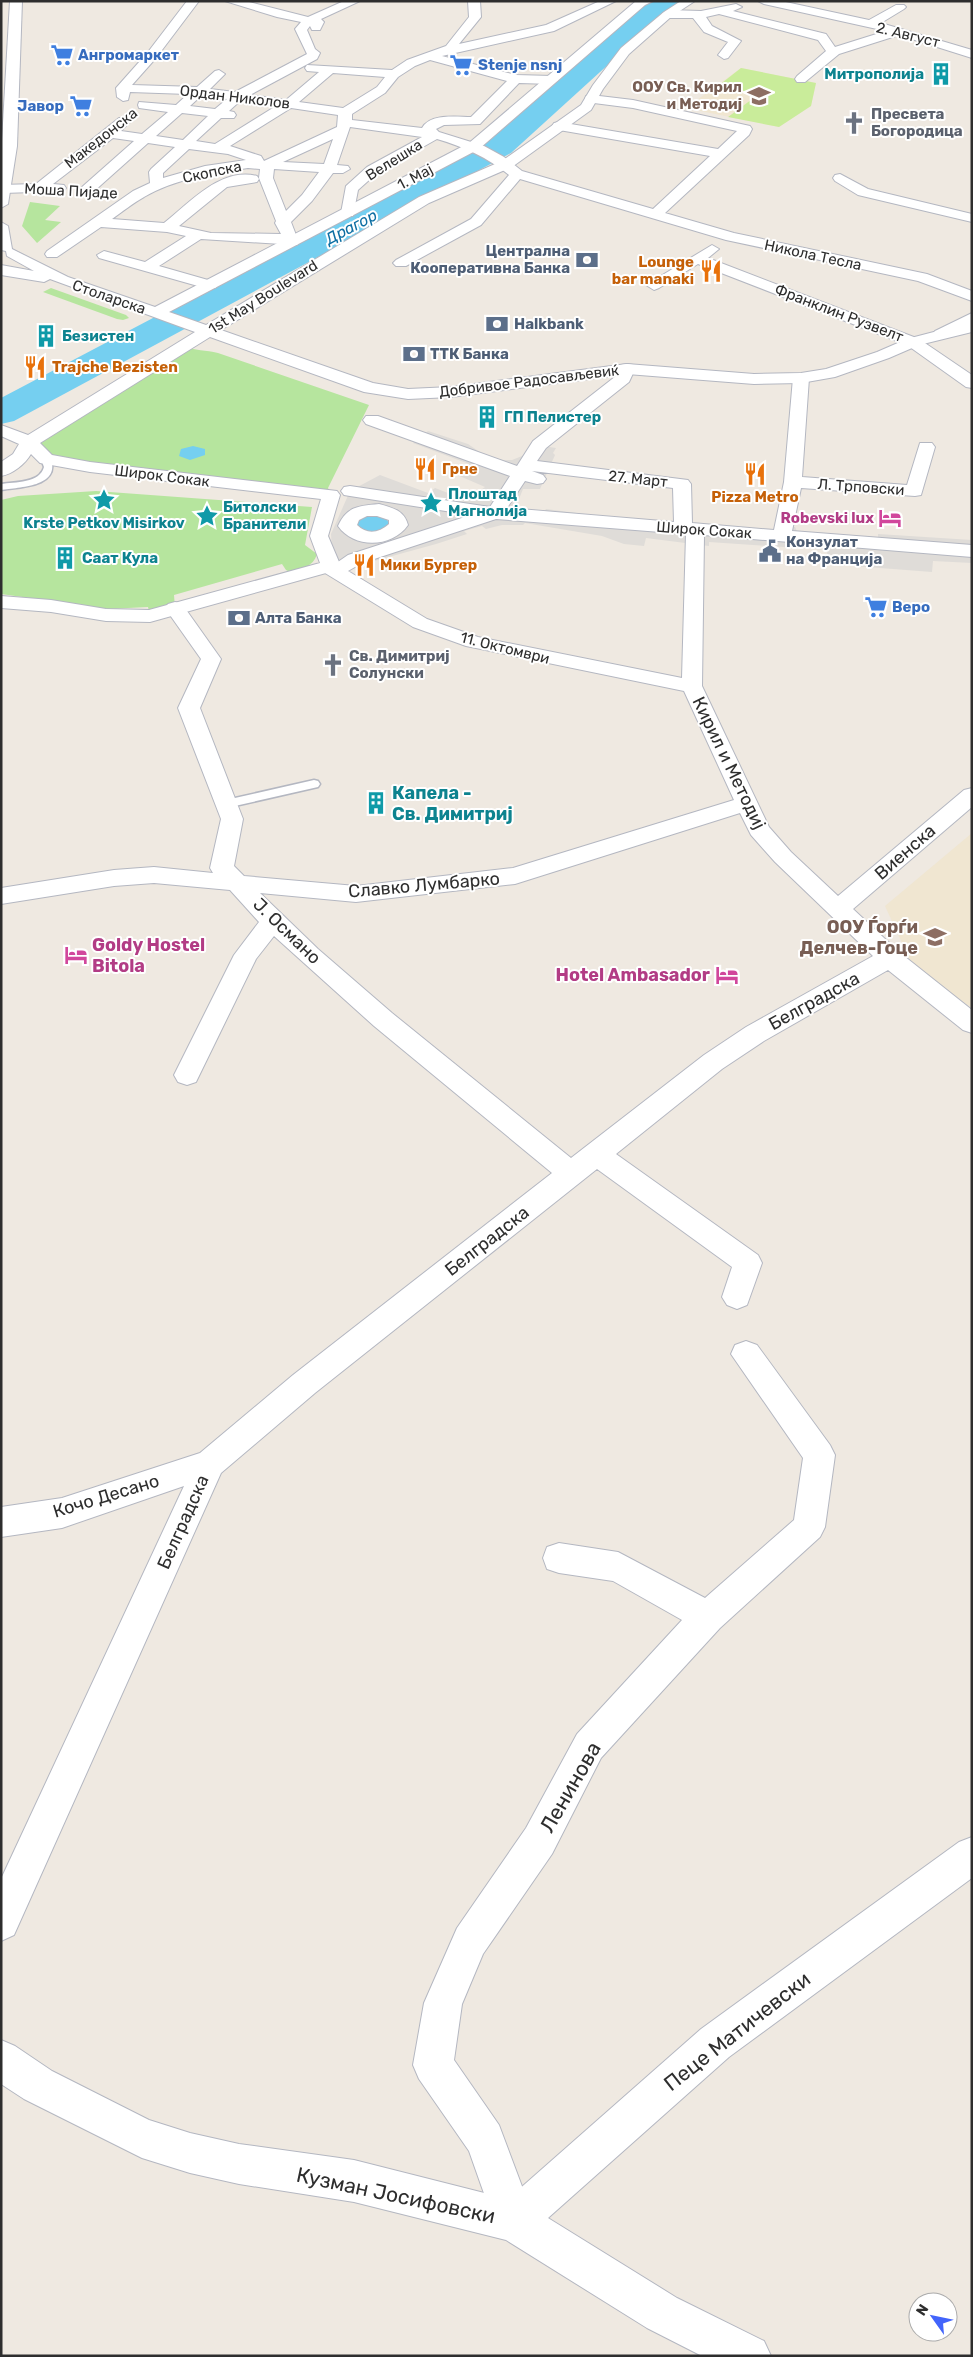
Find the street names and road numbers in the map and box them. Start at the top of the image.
street label: 2. Август [874,18,942,52]
street label: Ордан Николов [179,81,291,113]
street label: Македонска [61,104,141,172]
street label: Велешка [362,136,426,184]
street label: Скопска [181,157,243,187]
street label: 1. Мај [394,160,436,194]
street label: Моша Пијаде [24,180,118,202]
street label: Никола Тесла [763,236,863,274]
street label: 1st May Boulevard [205,256,321,338]
street label: Столарска [70,276,148,318]
street label: Франклин Рузвелт [772,280,906,346]
street label: Добривое Радосављевиќ [438,361,620,401]
street label: Широк Сокак [113,461,211,491]
street label: 27. Март [607,467,669,491]
street label: Л. Трповски [817,475,905,499]
street label: Широк Сокак [656,518,752,542]
street label: 11. Октомври [458,628,552,668]
street label: Кирил и Методиј [687,693,771,833]
street label: Виенска [870,820,940,884]
street label: Славко Лумбарко [347,867,501,903]
street label: Ј. Османо [248,893,326,969]
street label: Белградска [765,967,863,1035]
street label: Белградска [441,1201,533,1281]
street label: Кочо Десано [50,1469,162,1523]
street label: Белградска [152,1472,214,1572]
street label: Ленинова [534,1737,606,1837]
street label: Пеце Матичевски [659,1966,815,2096]
street label: Кузман Јосифовски [294,2162,498,2228]

